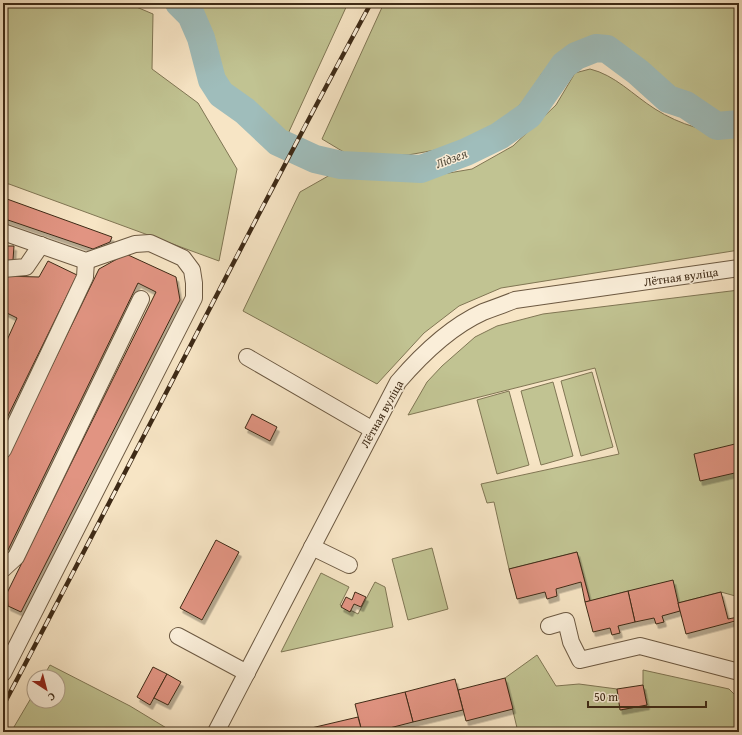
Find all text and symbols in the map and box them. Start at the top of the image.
water label: Лідзея [432,143,470,173]
street label: Лётная вуліца [643,263,719,290]
street label: Лётная вуліца [356,377,407,451]
north arrow [26,669,66,709]
scale bar [588,683,706,709]
text: 50 m [594,688,618,705]
text: С [45,689,59,705]

